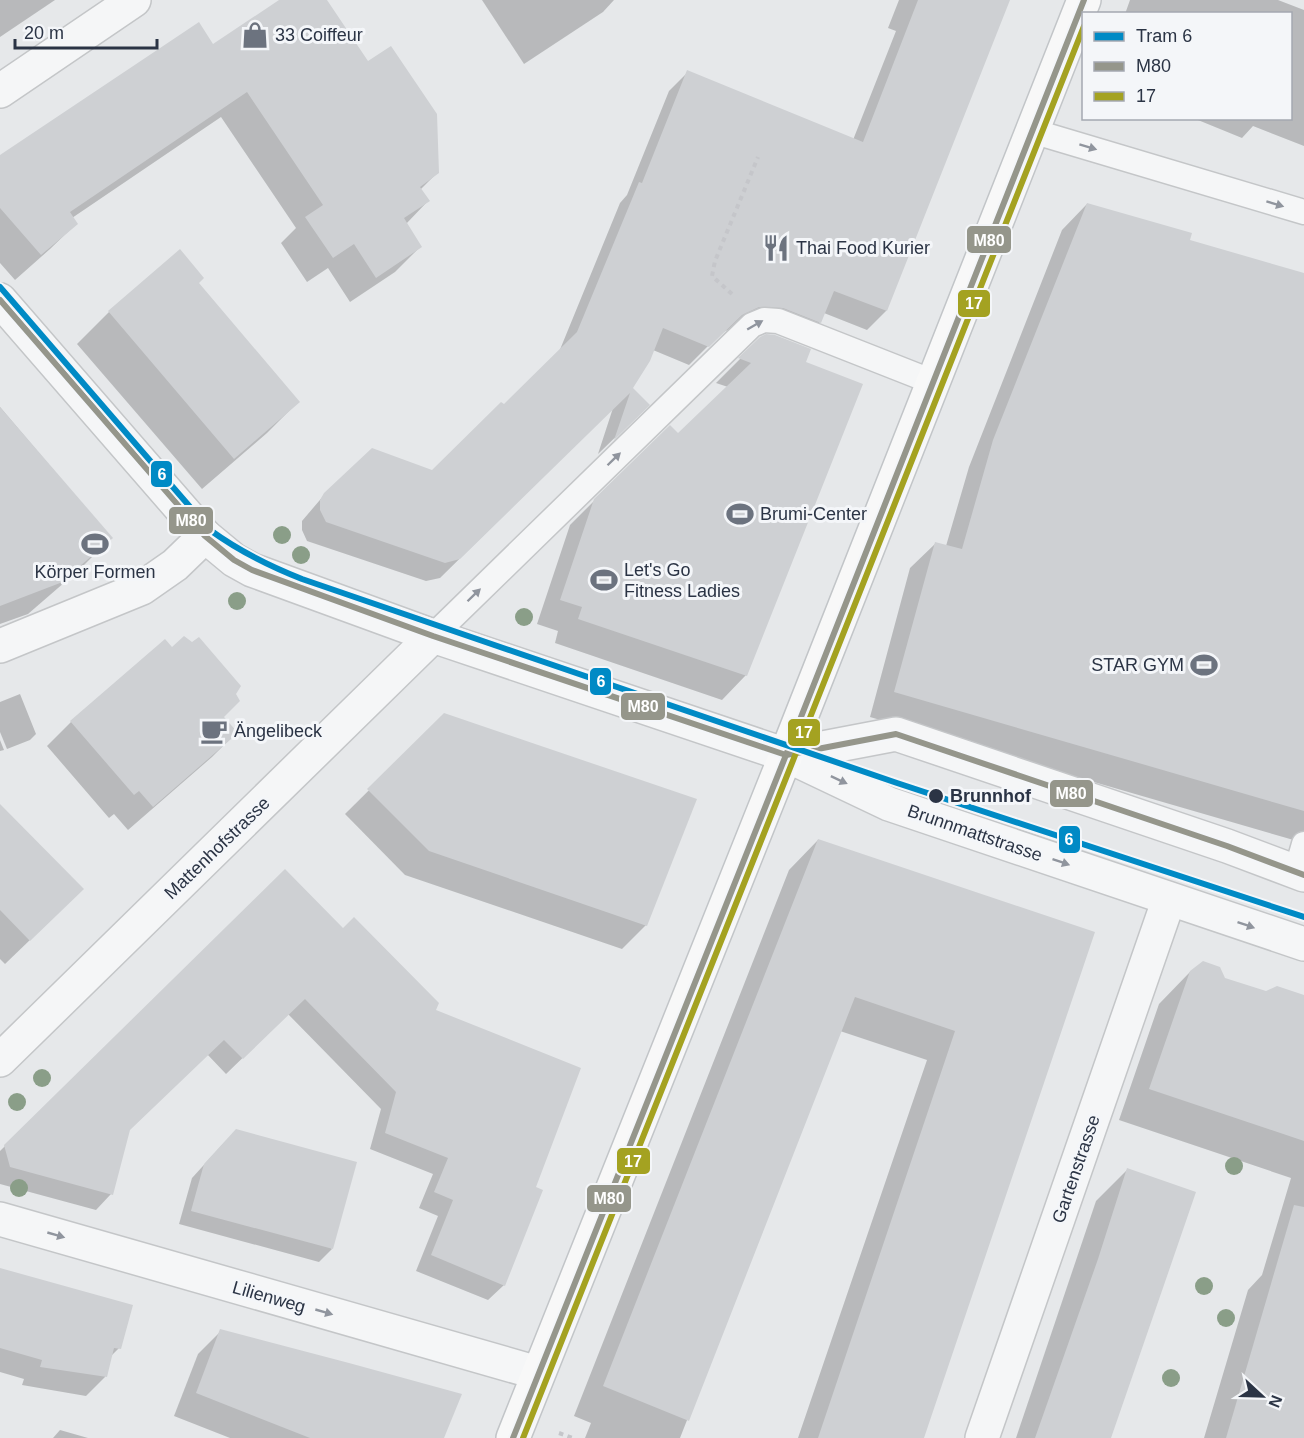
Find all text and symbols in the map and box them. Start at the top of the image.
scale bar [15,12,158,50]
legend [1082,12,1292,120]
shop icon: 33 Coiffeur [240,20,270,50]
text: 20 m [24,23,64,43]
place label: 33 Coiffeur [275,25,363,45]
text: Tram 6 [1136,26,1192,46]
text: M80 [1136,56,1171,76]
text: 17 [1136,86,1156,106]
one-way arrow [1079,143,1097,152]
one-way arrow [1266,199,1284,209]
line badge: M80 [966,225,1012,254]
text: M80 [973,232,1005,249]
restaurant icon: Thai Food Kurier [761,233,791,263]
place label: Thai Food Kurier [796,238,930,258]
line badge: 17 [957,289,991,318]
text: 17 [965,295,983,312]
one-way arrow [747,320,764,330]
one-way arrow [607,452,622,466]
line badge: 6 [150,460,173,488]
text: 6 [158,466,167,483]
sports icon: Brumi-Center [725,499,755,529]
place label: Brumi-Center [760,504,867,524]
line badge: M80 [168,506,214,535]
text: M80 [175,512,207,529]
sports icon: Körper Formen [80,529,110,559]
place label: Let's Go Fitness Ladies [624,560,740,601]
place label: Körper Formen [34,562,156,582]
sports icon: Let's Go Fitness Ladies [589,565,619,595]
one-way arrow [467,588,482,602]
sports icon: STAR GYM [1189,650,1219,680]
place label: STAR GYM [1091,655,1184,675]
line badge: 6 [589,667,612,696]
text: 6 [597,673,606,690]
line badge: M80 [620,692,666,721]
text: M80 [627,698,659,715]
cafe icon: Ängelibeck [199,716,229,746]
line badge: 17 [787,718,821,747]
place label: Ängelibeck [234,721,323,741]
text: 17 [795,724,813,741]
one-way arrow [831,776,848,785]
line badge: M80 [1049,779,1094,808]
text: M80 [1055,785,1087,802]
place label: Brunnhof [950,786,1032,806]
marker: Brunnhof [927,787,945,805]
street label: Mattenhofstrasse [160,793,274,903]
street label: Brunnmattstrasse [905,801,1045,865]
line badge: 6 [1058,825,1081,854]
text: 6 [1065,831,1074,848]
one-way arrow [1052,858,1070,868]
one-way arrow [1237,921,1255,930]
street label: Gartenstrasse [1048,1112,1104,1226]
line badge: 17 [616,1147,651,1175]
text: 17 [624,1153,642,1170]
line badge: M80 [586,1184,632,1213]
text: M80 [593,1190,625,1207]
one-way arrow [47,1231,65,1240]
street label: Lilienweg [230,1277,308,1317]
one-way arrow [315,1308,333,1318]
north arrow [1232,1366,1292,1426]
text: N [1265,1393,1285,1410]

